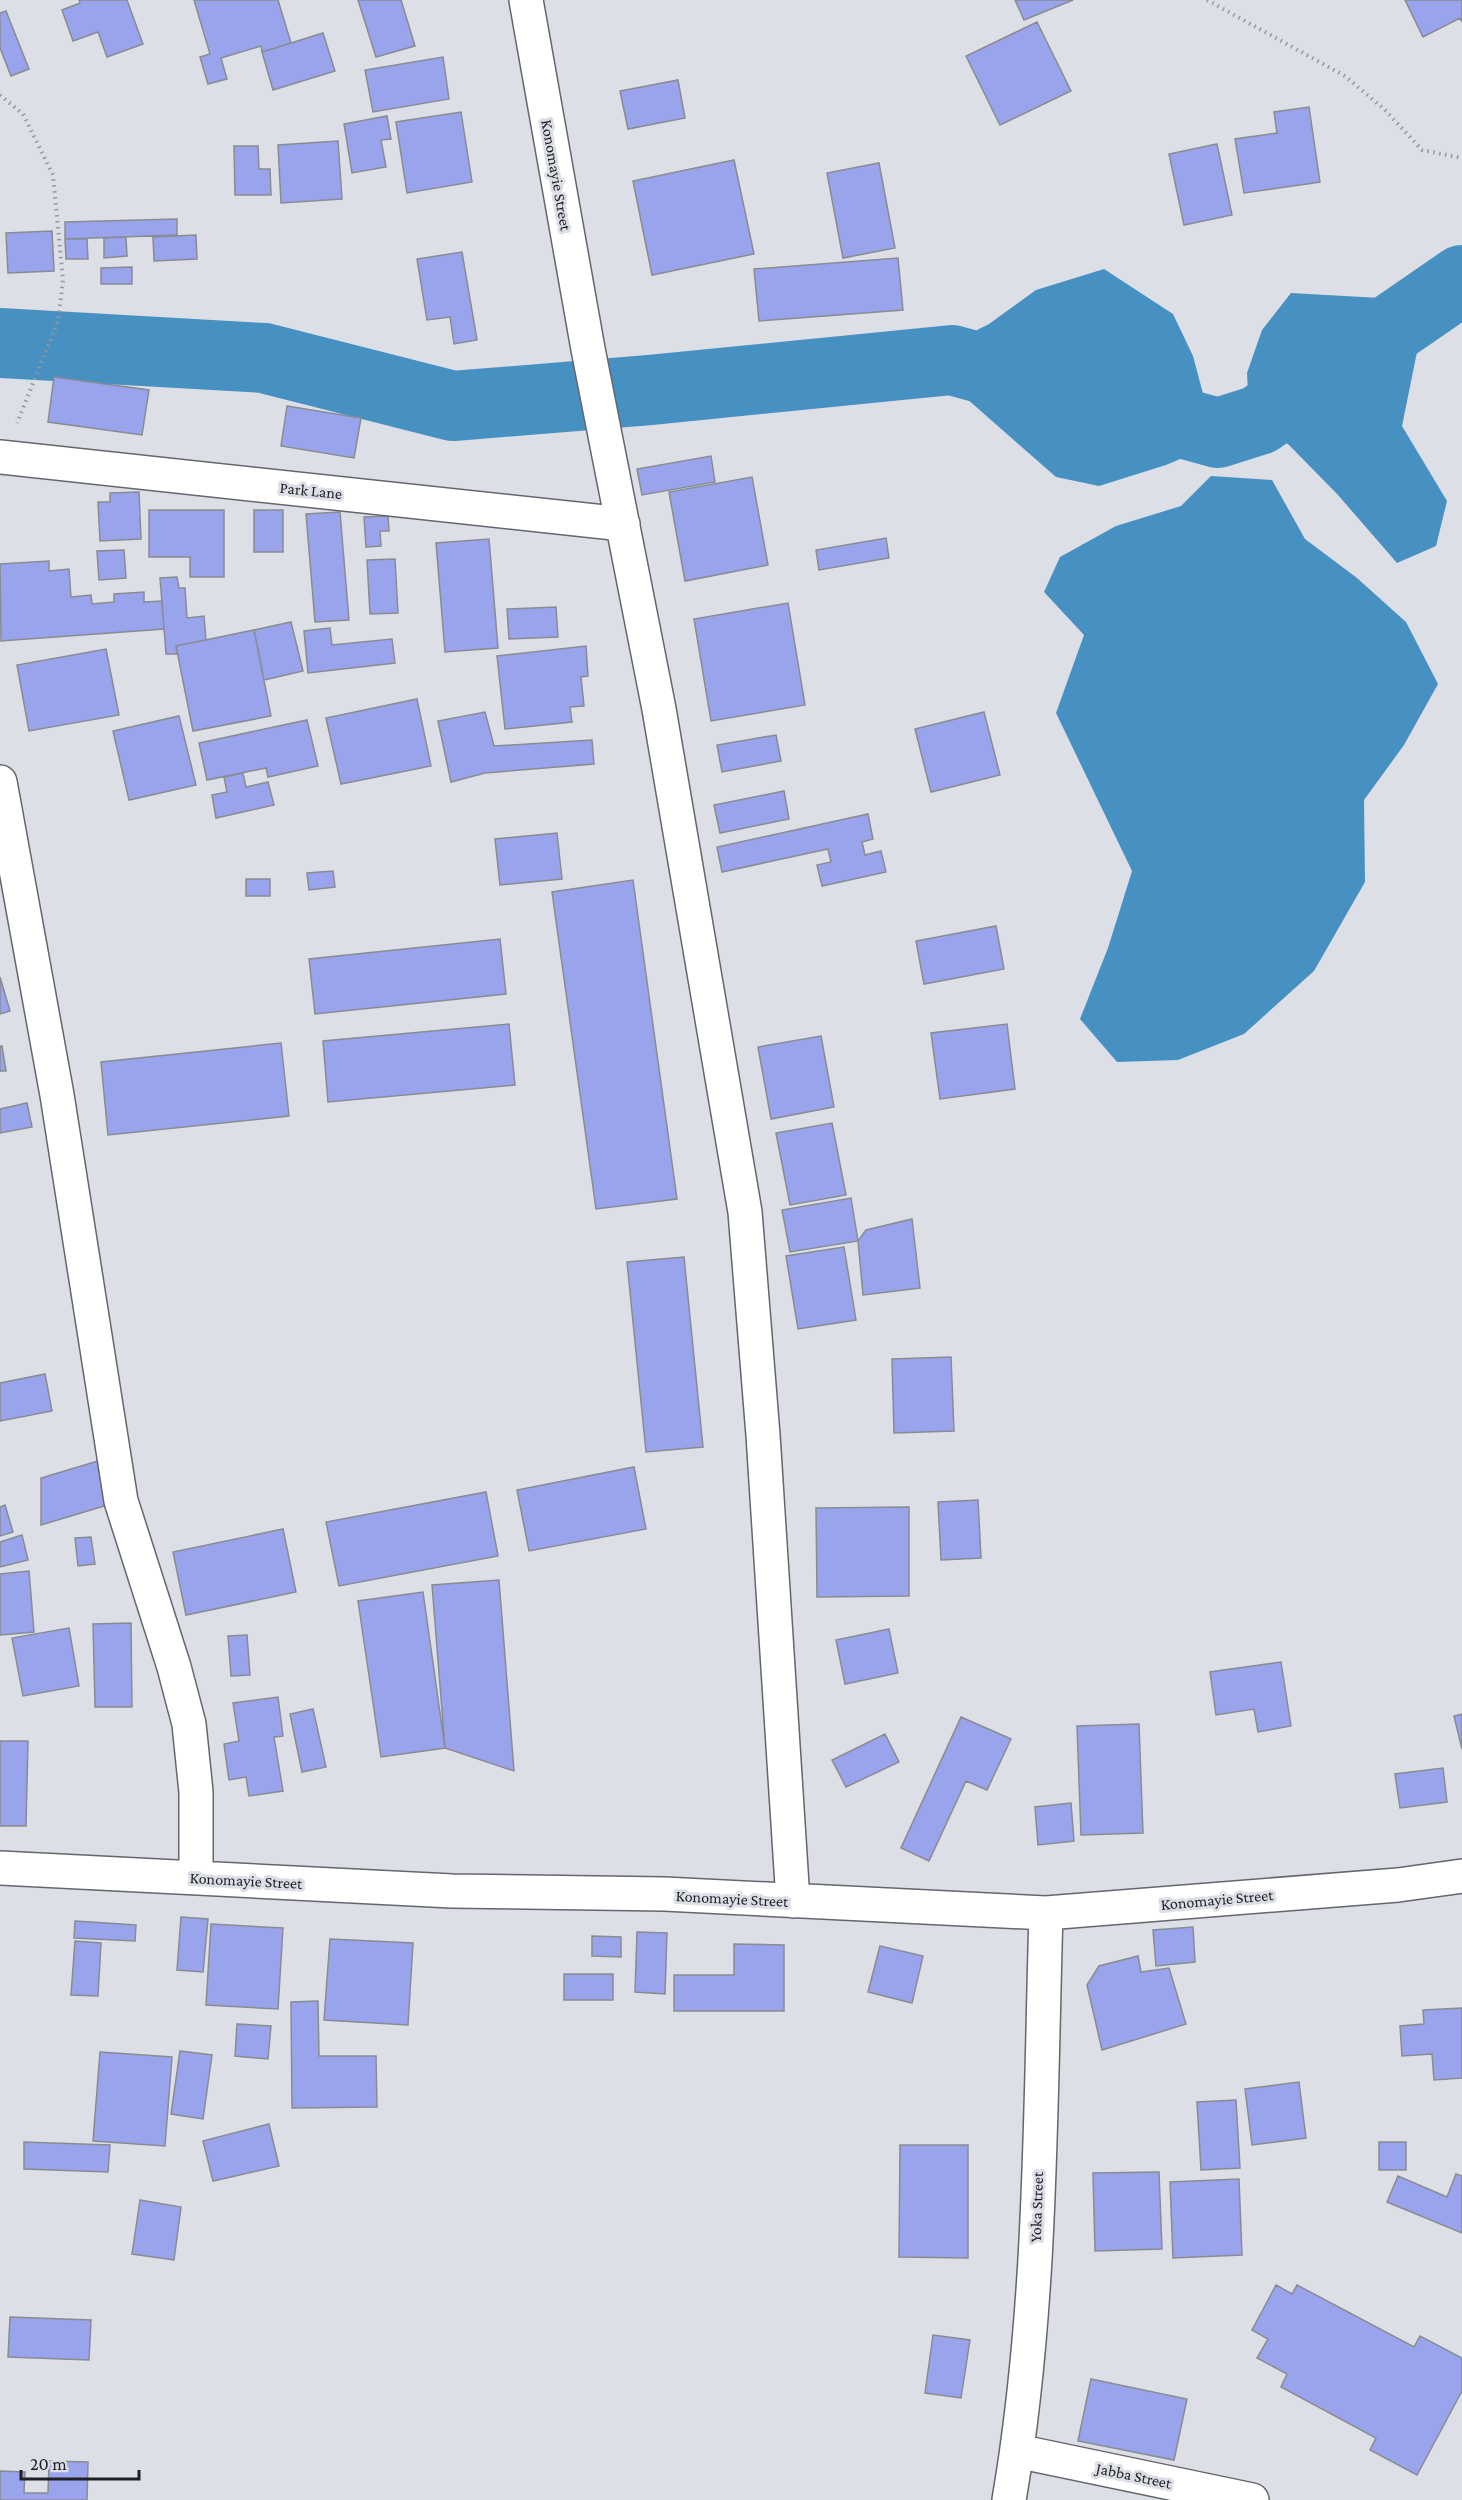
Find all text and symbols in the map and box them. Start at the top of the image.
street label: Konomayie Street [537,118,575,233]
street label: Park Lane [279,479,343,502]
street label: Konomayie Street [189,1869,303,1893]
street label: Konomayie Street [1160,1886,1275,1914]
street label: Konomayie Street [675,1887,789,1911]
street label: Yoka Street [1027,2171,1046,2243]
scale bar [21,2443,140,2481]
text: 20 m [30,2454,67,2474]
street label: Jabba Street [1093,2459,1174,2493]

